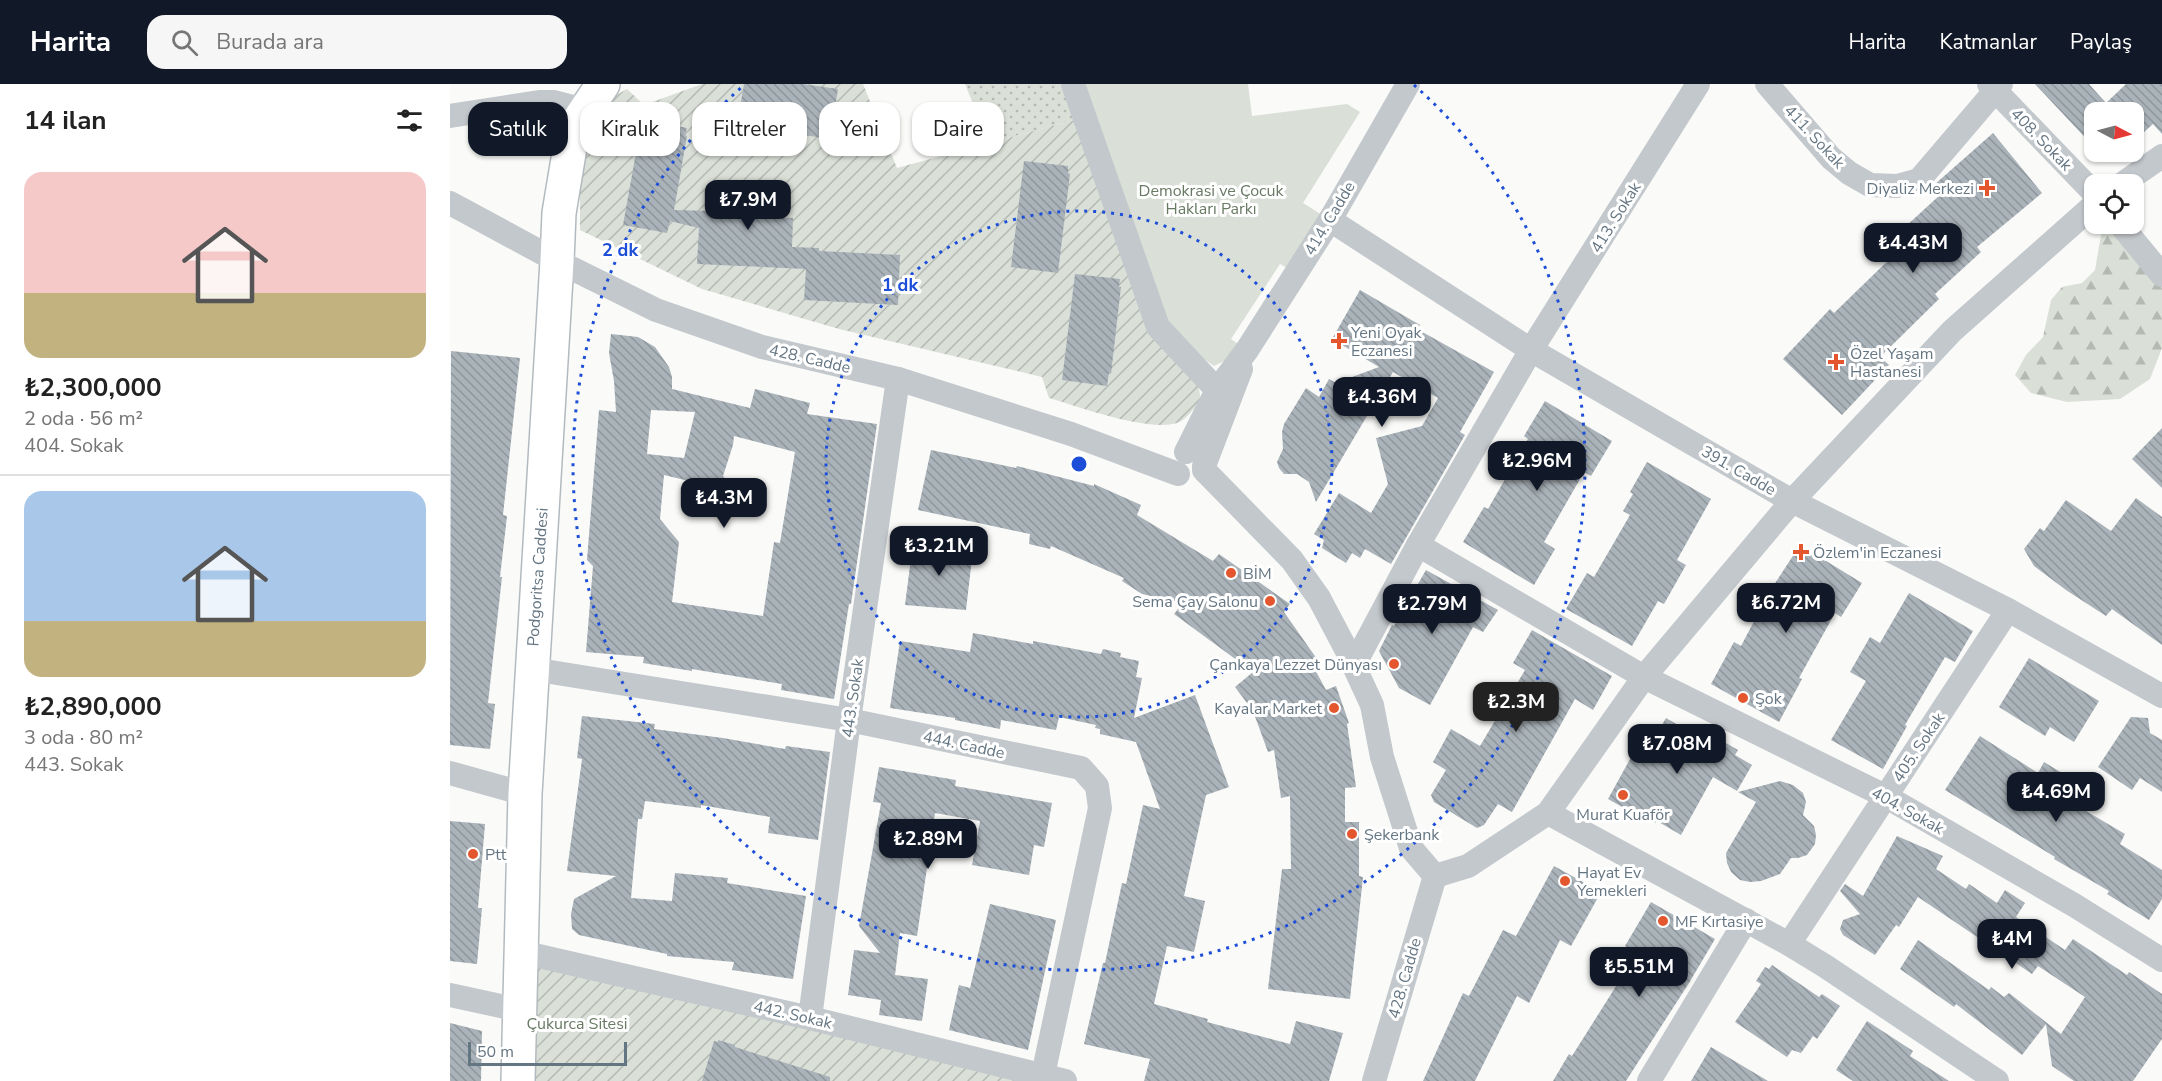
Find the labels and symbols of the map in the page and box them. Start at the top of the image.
street label: 411. Sokak [1779,100,1850,174]
north arrow [2084,102,2144,162]
street label: 408. Sokak [2006,103,2078,177]
street label: 414. Cadde [1299,177,1361,260]
street label: 413. Sokak [1585,177,1647,257]
place label: Diyaliz Merkezi [1867,178,1974,200]
marker: Diyaliz Merkezi [1978,179,1996,197]
pin: ₺7.9M [706,180,790,231]
park label: Demokrasi ve Çocuk Hakları Parkı [1139,180,1284,220]
pin: ₺4.43M [1864,223,1962,274]
text: 2 dk [602,238,638,262]
text: 1 dk [882,273,918,297]
place label: Yeni Oyak Eczanesi [1350,322,1423,362]
marker: Yeni Oyak Eczanesi [1332,334,1346,348]
street label: 428. Cadde [767,339,853,379]
place label: Özel Yaşam Hastanesi [1850,343,1934,383]
marker: Özel Yaşam Hastanesi [1827,353,1845,371]
pin: ₺4.36M [1333,377,1431,428]
pin: ₺2.96M [1488,441,1586,492]
street label: 391. Cadde [1697,441,1780,501]
centre of rings [1069,454,1089,474]
pin: ₺4.3M [682,478,766,529]
street label: Podgoritsa Caddesi [522,507,554,647]
pin: ₺3.21M [890,526,988,577]
place label: Özlem'in Eczanesi [1813,542,1941,564]
marker: Özlem'in Eczanesi [1794,545,1808,559]
place label: BİM [1243,563,1272,585]
marker: BİM [1224,566,1238,580]
pin: ₺6.72M [1737,583,1835,634]
pin: ₺2.79M [1383,584,1481,635]
place label: Sema Çay Salonu [1132,591,1258,613]
marker: Sema Çay Salonu [1263,594,1277,608]
place label: Çankaya Lezzet Dünyası [1209,654,1382,676]
street label: 443. Sokak [837,656,870,739]
marker: Çankaya Lezzet Dünyası [1387,657,1401,671]
pin: ₺2.3M [1474,682,1558,733]
place label: Şok [1755,688,1783,710]
marker: Şok [1736,691,1750,705]
place label: Kayalar Market [1214,698,1322,720]
marker: Kayalar Market [1327,701,1341,715]
street label: 405. Sokak [1887,708,1951,787]
pin: ₺7.08M [1628,724,1726,775]
street label: 444. Cadde [921,726,1007,764]
pin: ₺4.69M [2007,772,2105,823]
street label: 404. Sokak [1867,782,1949,840]
marker: Murat Kuaför [1616,788,1630,802]
place label: Murat Kuaför [1576,804,1670,826]
pin: ₺2.89M [879,819,977,870]
place label: Şekerbank [1364,824,1440,846]
marker: Şekerbank [1345,827,1359,841]
place label: Ptt [485,844,507,866]
marker: Ptt [466,847,480,861]
place label: Hayat Ev Yemekleri [1576,862,1647,902]
marker: Hayat Ev Yemekleri [1558,874,1572,888]
place label: MF Kırtasiye [1675,911,1764,933]
marker: MF Kırtasiye [1656,914,1670,928]
pin: ₺4M [1983,919,2041,970]
street label: 428. Cadde [1383,935,1427,1021]
pin: ₺5.51M [1590,947,1688,998]
street label: 442. Sokak [751,995,835,1035]
park label: Çukurca Sitesi [526,1013,628,1035]
scale bar [468,1039,627,1066]

